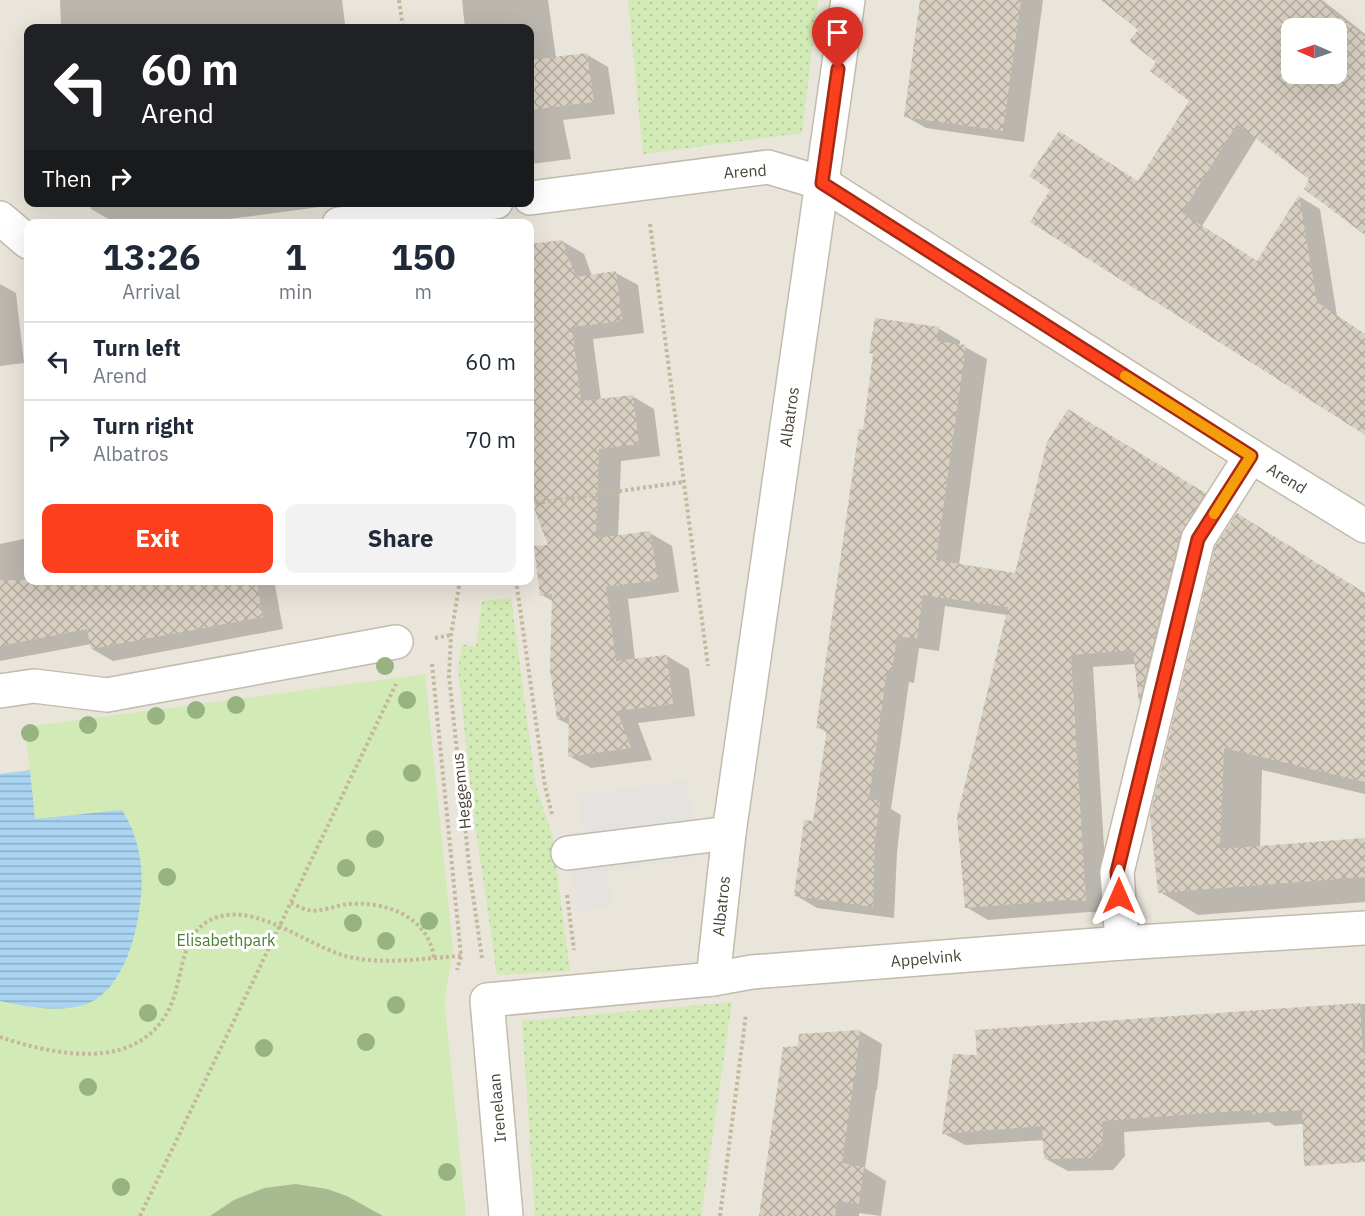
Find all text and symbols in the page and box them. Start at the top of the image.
pin [812,7,863,69]
icon: arrive [821,16,854,49]
north arrow [1281,18,1347,84]
map controls [1281,18,1347,84]
text: 60 m [141,42,239,97]
icon: left [42,48,120,126]
text: Arend [141,95,214,130]
street label: Arend [723,160,767,182]
icon: right [104,162,137,195]
text: Then [42,164,92,193]
text: 13:26 [102,233,201,280]
text: 1 [285,233,307,280]
text: 150 [391,233,456,280]
text: Arrival [122,278,181,305]
text: min [279,278,313,305]
text: m [415,278,432,305]
text: Turn left [93,333,181,362]
icon: left [42,345,75,378]
text: 60 m [465,347,516,376]
text: Arend [93,362,147,389]
street label: Albatros [775,386,803,448]
text: Turn right [93,411,194,440]
icon: right [42,423,75,456]
text: 70 m [465,425,516,454]
text: Albatros [93,440,169,467]
street label: Arend [1263,458,1311,498]
button: Exit [42,504,273,573]
button: Share [285,504,516,573]
street label: Heggemus [447,752,475,830]
position arrow [1087,864,1151,928]
street label: Albatros [708,875,734,937]
park label: Elisabethpark [177,930,276,950]
street label: Appelvink [890,945,963,971]
street label: Irenelaan [484,1073,510,1143]

